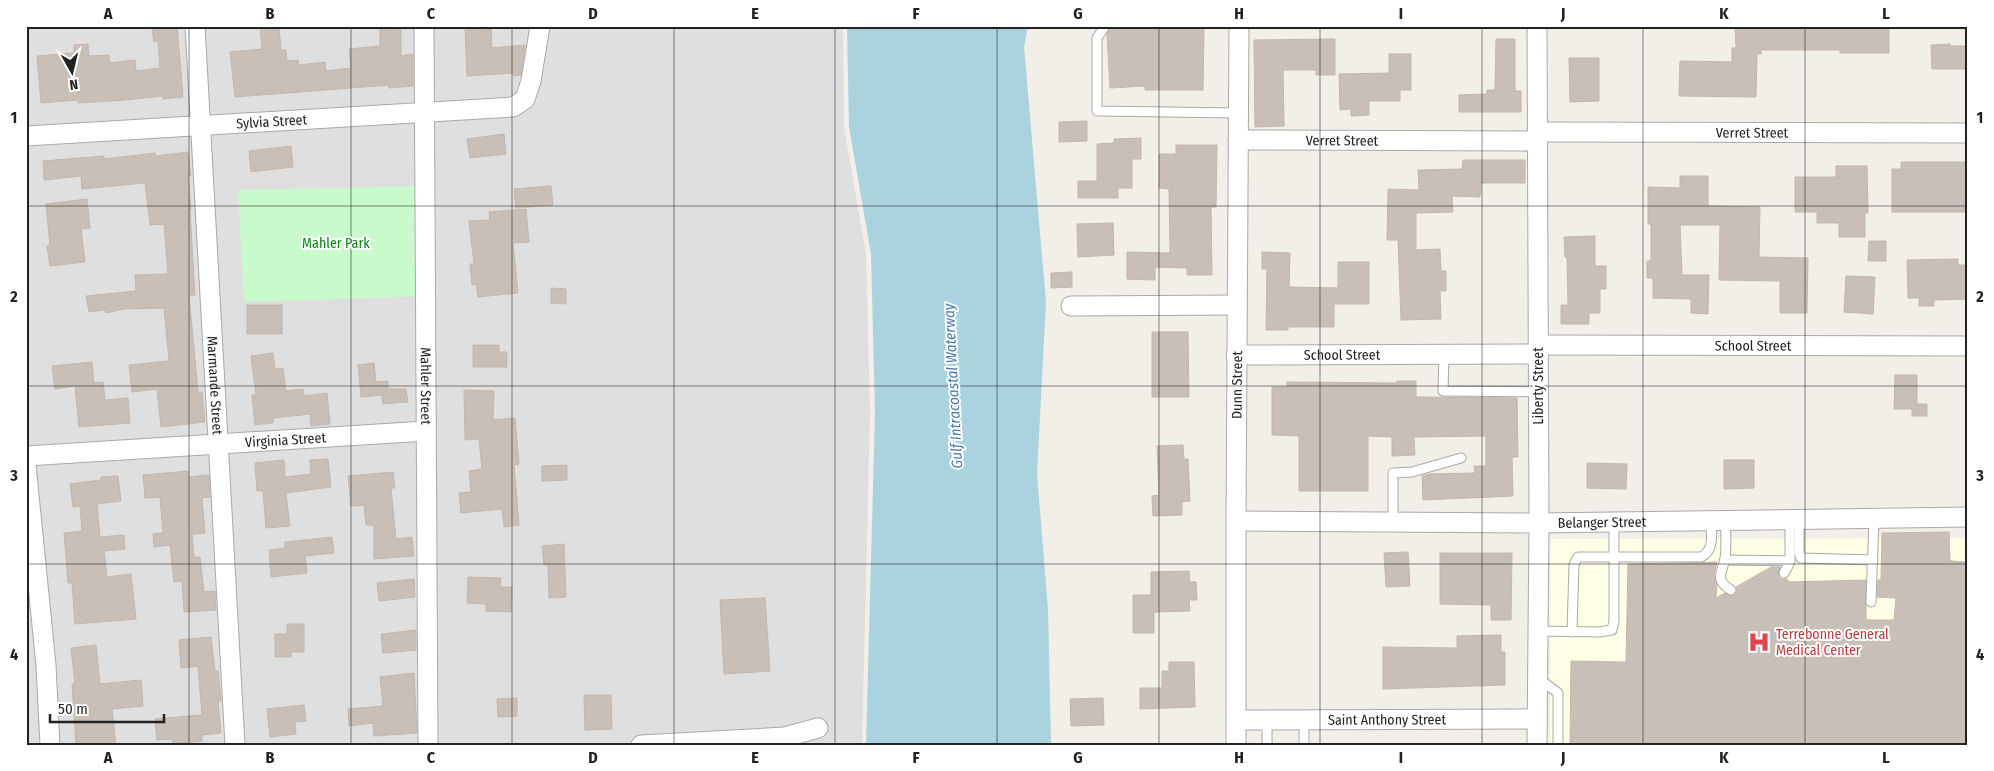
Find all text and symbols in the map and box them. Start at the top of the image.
text: A [103,4,113,23]
text: B [266,4,275,23]
text: C [427,4,436,23]
text: D [588,4,598,23]
text: E [751,4,759,23]
text: F [912,4,920,23]
text: G [1073,4,1083,23]
text: H [1234,4,1244,23]
text: I [1399,4,1403,23]
text: J [1560,4,1565,23]
text: K [1719,4,1729,23]
text: L [1882,4,1890,23]
north arrow [48,48,98,98]
text: N [68,75,79,93]
text: 1 [11,108,17,127]
text: 1 [1977,108,1983,127]
street label: Sylvia Street [236,111,308,132]
street label: Verret Street [1716,124,1789,141]
street label: Verret Street [1306,132,1379,149]
park label: Mahler Park [302,235,370,252]
text: 2 [9,287,18,306]
text: 2 [1975,287,1984,306]
water label: Gulf Intracoastal Waterway [940,302,966,469]
street label: Marmande Street [204,336,226,436]
street label: School Street [1715,337,1792,354]
street label: School Street [1304,346,1381,363]
street label: Mahler Street [417,347,435,425]
street label: Liberty Street [1530,347,1547,425]
street label: Dunn Street [1228,351,1246,419]
street label: Virginia Street [245,429,327,451]
text: 3 [9,466,18,485]
text: 3 [1975,466,1984,485]
street label: Belanger Street [1558,513,1647,531]
place label: Terrebonne General Medical Center [1776,626,1889,659]
hospital icon: Terrebonne General Medical Center [1746,629,1772,655]
text: 4 [10,645,18,664]
text: 4 [1976,645,1984,664]
scale bar [50,691,164,723]
text: 50 m [58,700,88,718]
street label: Saint Anthony Street [1328,711,1446,728]
text: A [103,748,113,767]
text: B [266,748,275,767]
text: C [427,748,436,767]
text: D [588,748,598,767]
text: E [751,748,759,767]
text: F [912,748,920,767]
text: G [1073,748,1083,767]
text: H [1234,748,1244,767]
text: I [1399,748,1403,767]
text: J [1560,748,1565,767]
text: K [1719,748,1729,767]
text: L [1882,748,1890,767]

